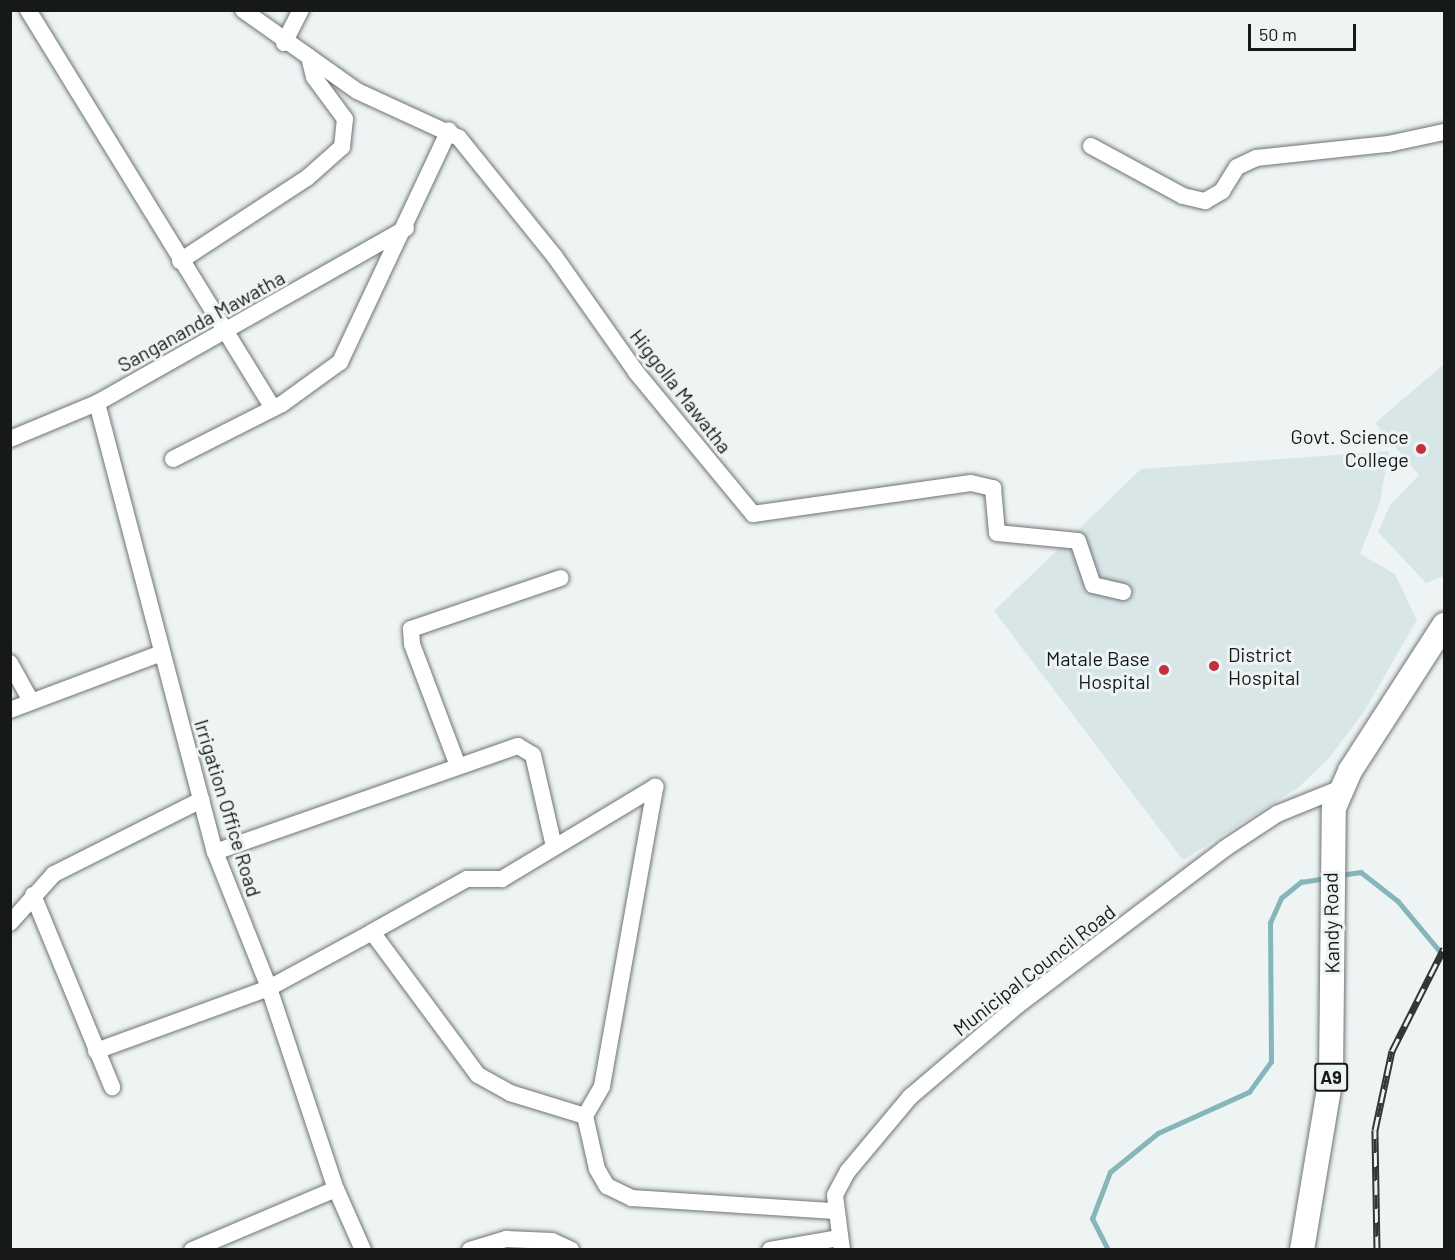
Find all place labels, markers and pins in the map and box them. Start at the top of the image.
place label: Govt. Science College [1290,425,1409,472]
marker: Govt. Science College [1414,442,1428,456]
place label: District Hospital [1228,642,1300,689]
place label: Matale Base Hospital [1046,646,1150,693]
marker: District Hospital [1205,657,1223,675]
marker: Matale Base Hospital [1155,661,1173,679]

